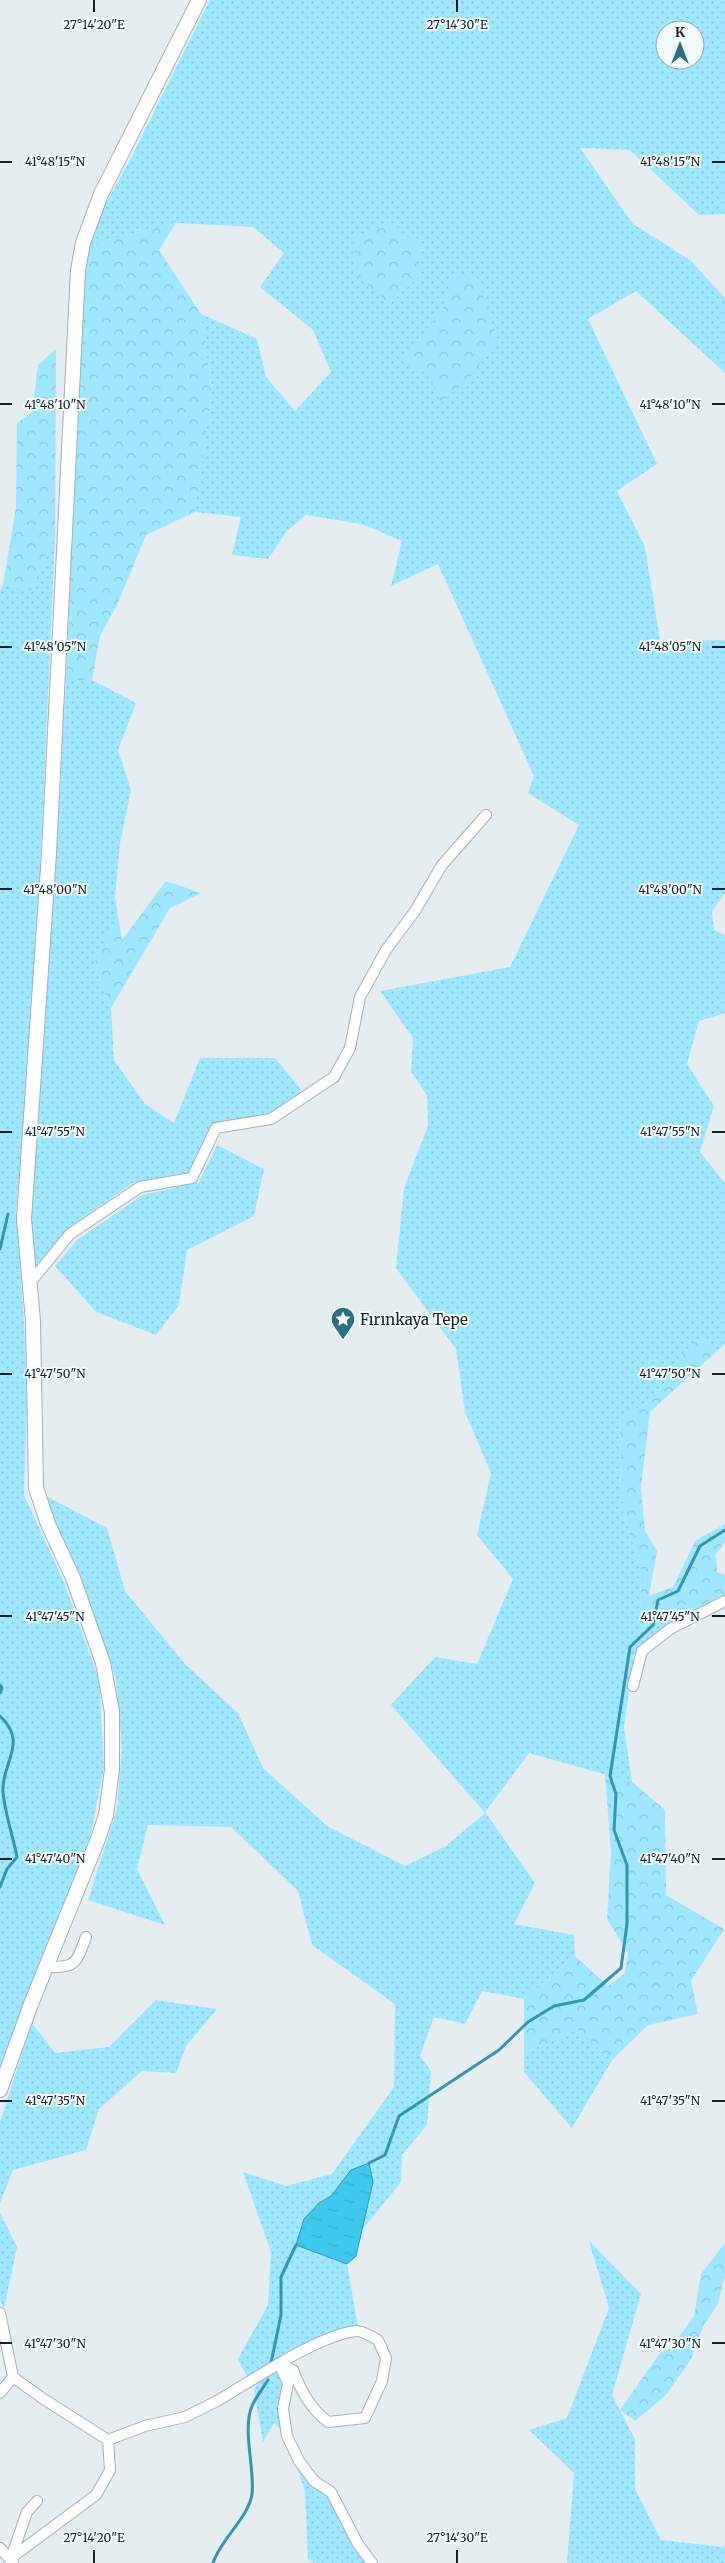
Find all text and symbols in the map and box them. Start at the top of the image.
text: 27°14'20"E [63,17,125,32]
text: 27°14'30"E [426,17,488,32]
north arrow [655,20,705,70]
text: K [675,23,686,41]
text: 41°48'15"N [25,154,86,169]
text: 41°48'15"N [640,154,701,169]
text: 41°48'10"N [24,397,86,412]
text: 41°48'10"N [639,397,701,412]
text: 41°48'05"N [24,639,87,654]
text: 41°48'05"N [639,639,702,654]
text: 41°48'00"N [23,882,88,897]
text: 41°48'00"N [638,882,703,897]
text: 41°47'55"N [25,1124,86,1139]
text: 41°47'55"N [640,1124,701,1139]
place icon: Fırınkaya Tepe [330,1306,356,1340]
place label: Fırınkaya Tepe [360,1310,468,1329]
text: 41°47'50"N [24,1366,86,1381]
text: 41°47'50"N [639,1366,701,1381]
text: 41°47'45"N [26,1609,85,1624]
text: 41°47'45"N [641,1609,700,1624]
text: 41°47'40"N [25,1851,86,1866]
text: 41°47'40"N [640,1851,701,1866]
text: 41°47'35"N [25,2093,86,2108]
text: 41°47'35"N [640,2093,701,2108]
text: 41°47'30"N [24,2336,86,2351]
text: 41°47'30"N [639,2336,701,2351]
text: 27°14'20"E [63,2530,125,2545]
text: 27°14'30"E [426,2530,488,2545]

